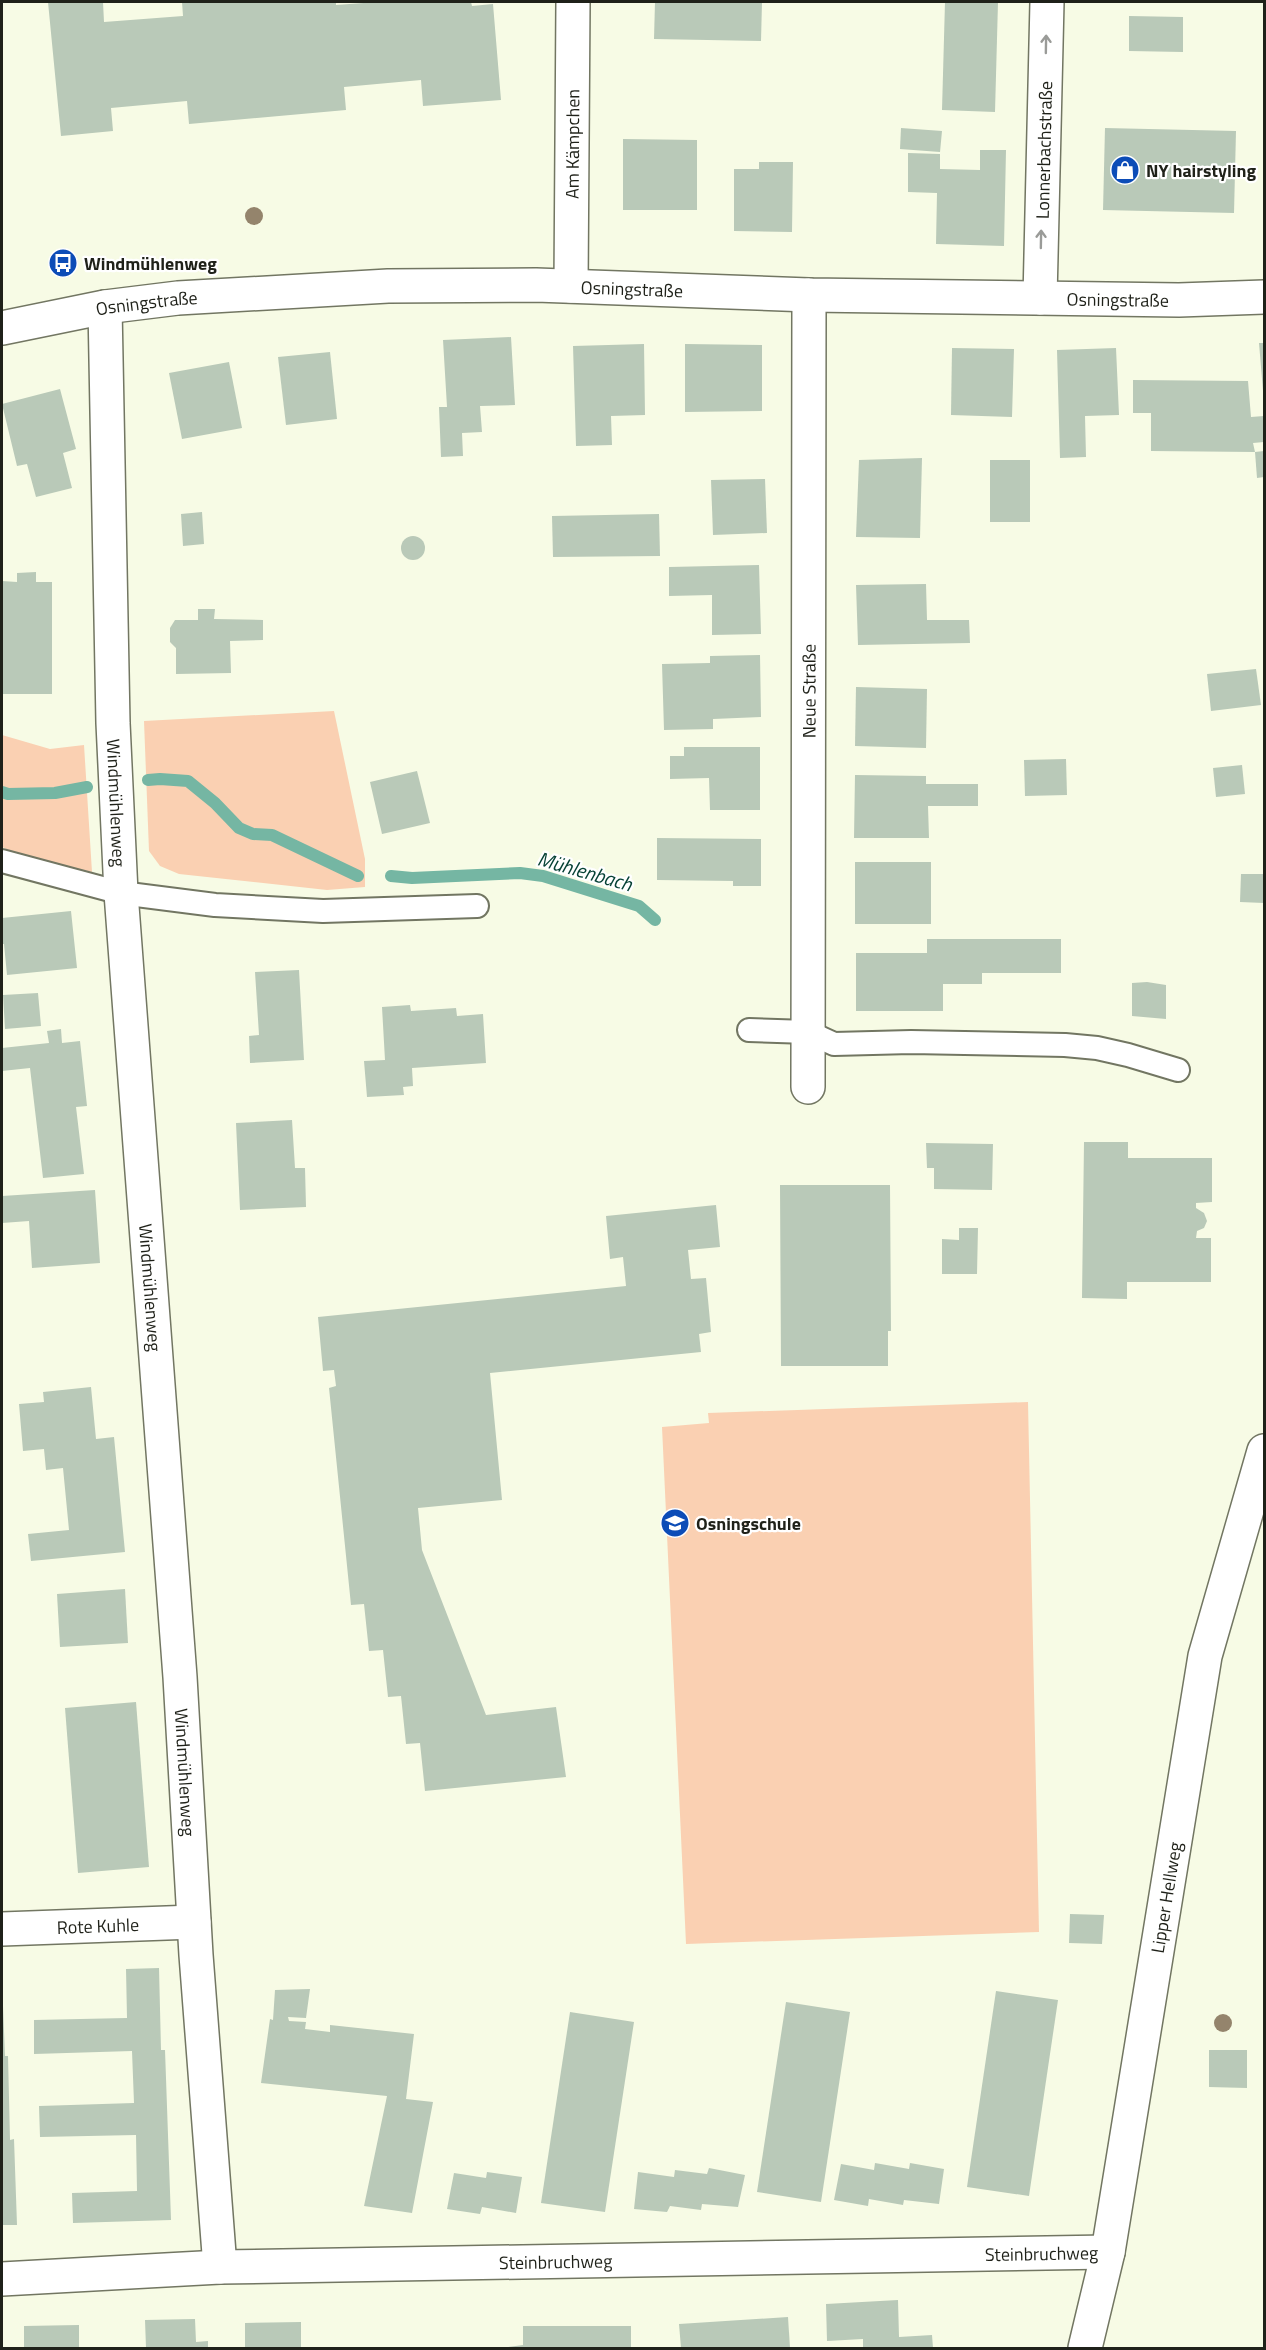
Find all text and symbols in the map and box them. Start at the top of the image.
one-way arrow [1040,35,1051,55]
street label: Lonnerbachstraße [1028,81,1059,219]
street label: Am Kämpchen [558,89,586,199]
shop icon: NY hairstyling [1109,154,1141,186]
place label: NY hairstyling [1146,157,1256,184]
one-way arrow [1036,230,1047,250]
bus stop icon: Windmühlenweg [47,247,79,279]
place label: Windmühlenweg [84,250,217,277]
street label: Osningstraße [580,273,683,304]
street label: Osningstraße [93,283,198,322]
street label: Osningstraße [1066,285,1169,313]
street label: Neue Straße [795,644,822,738]
street label: Windmühlenweg [100,738,133,868]
water label: Mühlenbach [534,843,637,900]
street label: Windmühlenweg [132,1223,169,1353]
school or university icon: Osningschule [659,1507,691,1539]
place label: Osningschule [696,1510,801,1537]
street label: Windmühlenweg [168,1708,203,1837]
street label: Lipper Hellweg [1143,1840,1188,1955]
street label: Rote Kuhle [56,1911,140,1940]
street label: Steinbruchweg [985,2239,1098,2268]
street label: Steinbruchweg [499,2247,613,2276]

